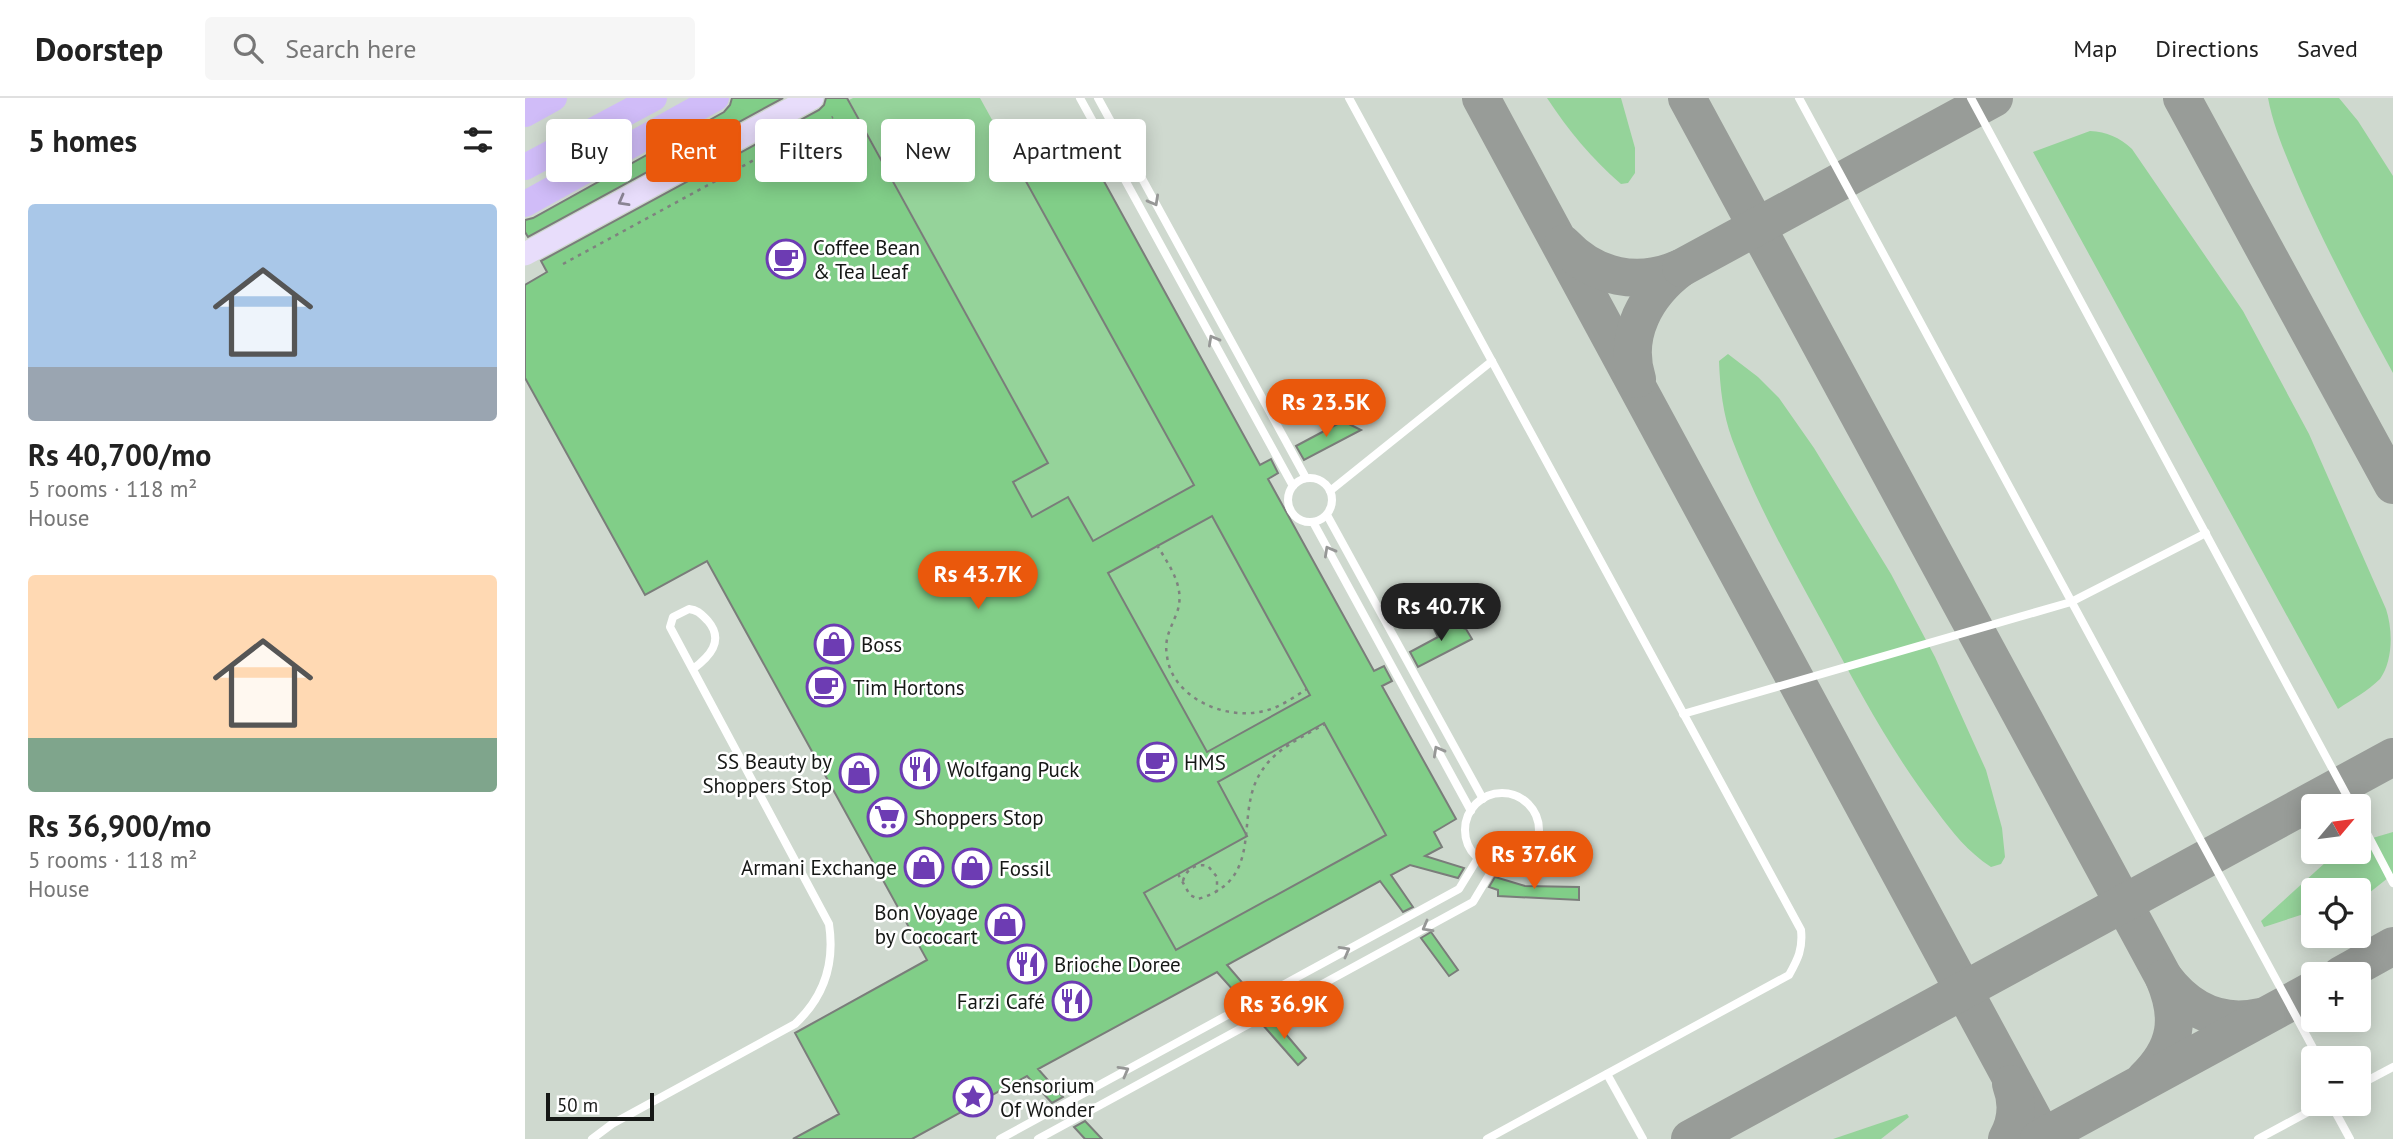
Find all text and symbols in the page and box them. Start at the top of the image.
search box [205,17,695,80]
text: Doorstep [35,27,163,70]
icon: search [229,29,267,67]
text: Search here [285,32,416,65]
text: Map [2073,33,2117,64]
text: Directions [2155,33,2259,64]
text: Saved [2297,33,2358,64]
chip: Buy [546,119,632,182]
chip: Rent [646,119,741,182]
chip: Filters [755,119,867,182]
chip: New [881,119,975,182]
chip: Apartment [989,119,1146,182]
text: 5 homes [28,121,137,160]
icon: filters [459,121,497,159]
one-way arrow [617,193,630,206]
one-way arrow [1146,194,1160,206]
place label: Coffee Bean & Tea Leaf [813,234,920,285]
cafe icon: Coffee Bean & Tea Leaf [765,238,807,280]
icon: home [200,249,326,375]
one-way arrow [1208,335,1221,347]
pin: Rs 23.5K [1254,380,1398,439]
text: Rs 23.5K [1282,387,1370,416]
text: Rs 40,700/mo [28,435,211,474]
text: 5 rooms · 118 m² [28,474,197,503]
text: House [28,503,90,532]
one-way arrow [1324,546,1337,559]
pin: Rs 43.7K [906,552,1050,611]
text: Rs 43.7K [934,559,1022,588]
pin: Rs 40.7K [1369,584,1513,643]
text: Rs 40.7K [1397,591,1485,620]
icon: home [200,620,326,746]
shop icon: Boss [813,623,855,665]
place label: Boss [861,631,902,658]
cafe icon: Tim Hortons [805,666,847,708]
place label: Tim Hortons [853,674,965,701]
cafe icon: HMS [1136,741,1178,783]
one-way arrow [1433,746,1446,758]
place label: SS Beauty by Shoppers Stop [702,748,832,799]
restaurant icon: Wolfgang Puck [899,748,941,790]
place label: HMS [1184,749,1226,776]
shop icon: SS Beauty by Shoppers Stop [838,752,880,794]
place label: Wolfgang Puck [947,756,1079,783]
north arrow [2301,794,2371,864]
map controls [2301,794,2371,1116]
supermarket icon: Shoppers Stop [866,796,908,838]
place label: Shoppers Stop [914,804,1044,831]
text: Rs 36,900/mo [28,806,211,845]
pin: Rs 37.6K [1462,832,1606,891]
text: Rs 37.6K [1491,839,1577,868]
text: 5 rooms · 118 m² [28,845,197,874]
shop icon: Armani Exchange [903,846,945,888]
shop icon: Fossil [951,847,993,889]
place label: Armani Exchange [741,854,897,881]
place label: Fossil [999,855,1051,882]
text: House [28,874,90,903]
button: locate [2301,878,2371,948]
place label: Bon Voyage by Cococart [874,899,978,950]
shop icon: Bon Voyage by Cococart [984,903,1026,945]
one-way arrow [1422,919,1434,932]
restaurant icon: Brioche Doree [1006,943,1048,985]
one-way arrow [1338,946,1351,959]
place label: Brioche Doree [1054,951,1181,978]
button: + [2301,962,2371,1032]
restaurant icon: Farzi Café [1051,980,1093,1022]
pin: Rs 36.9K [1212,982,1356,1041]
place label: Farzi Café [957,988,1045,1015]
text: Rs 36.9K [1240,989,1328,1018]
button: − [2301,1046,2371,1116]
one-way arrow [1117,1066,1129,1079]
place label: Sensorium Of Wonder [1000,1072,1095,1123]
place icon: Sensorium Of Wonder [952,1076,994,1118]
scale bar [546,1090,655,1122]
text: 50 m [557,1093,598,1117]

